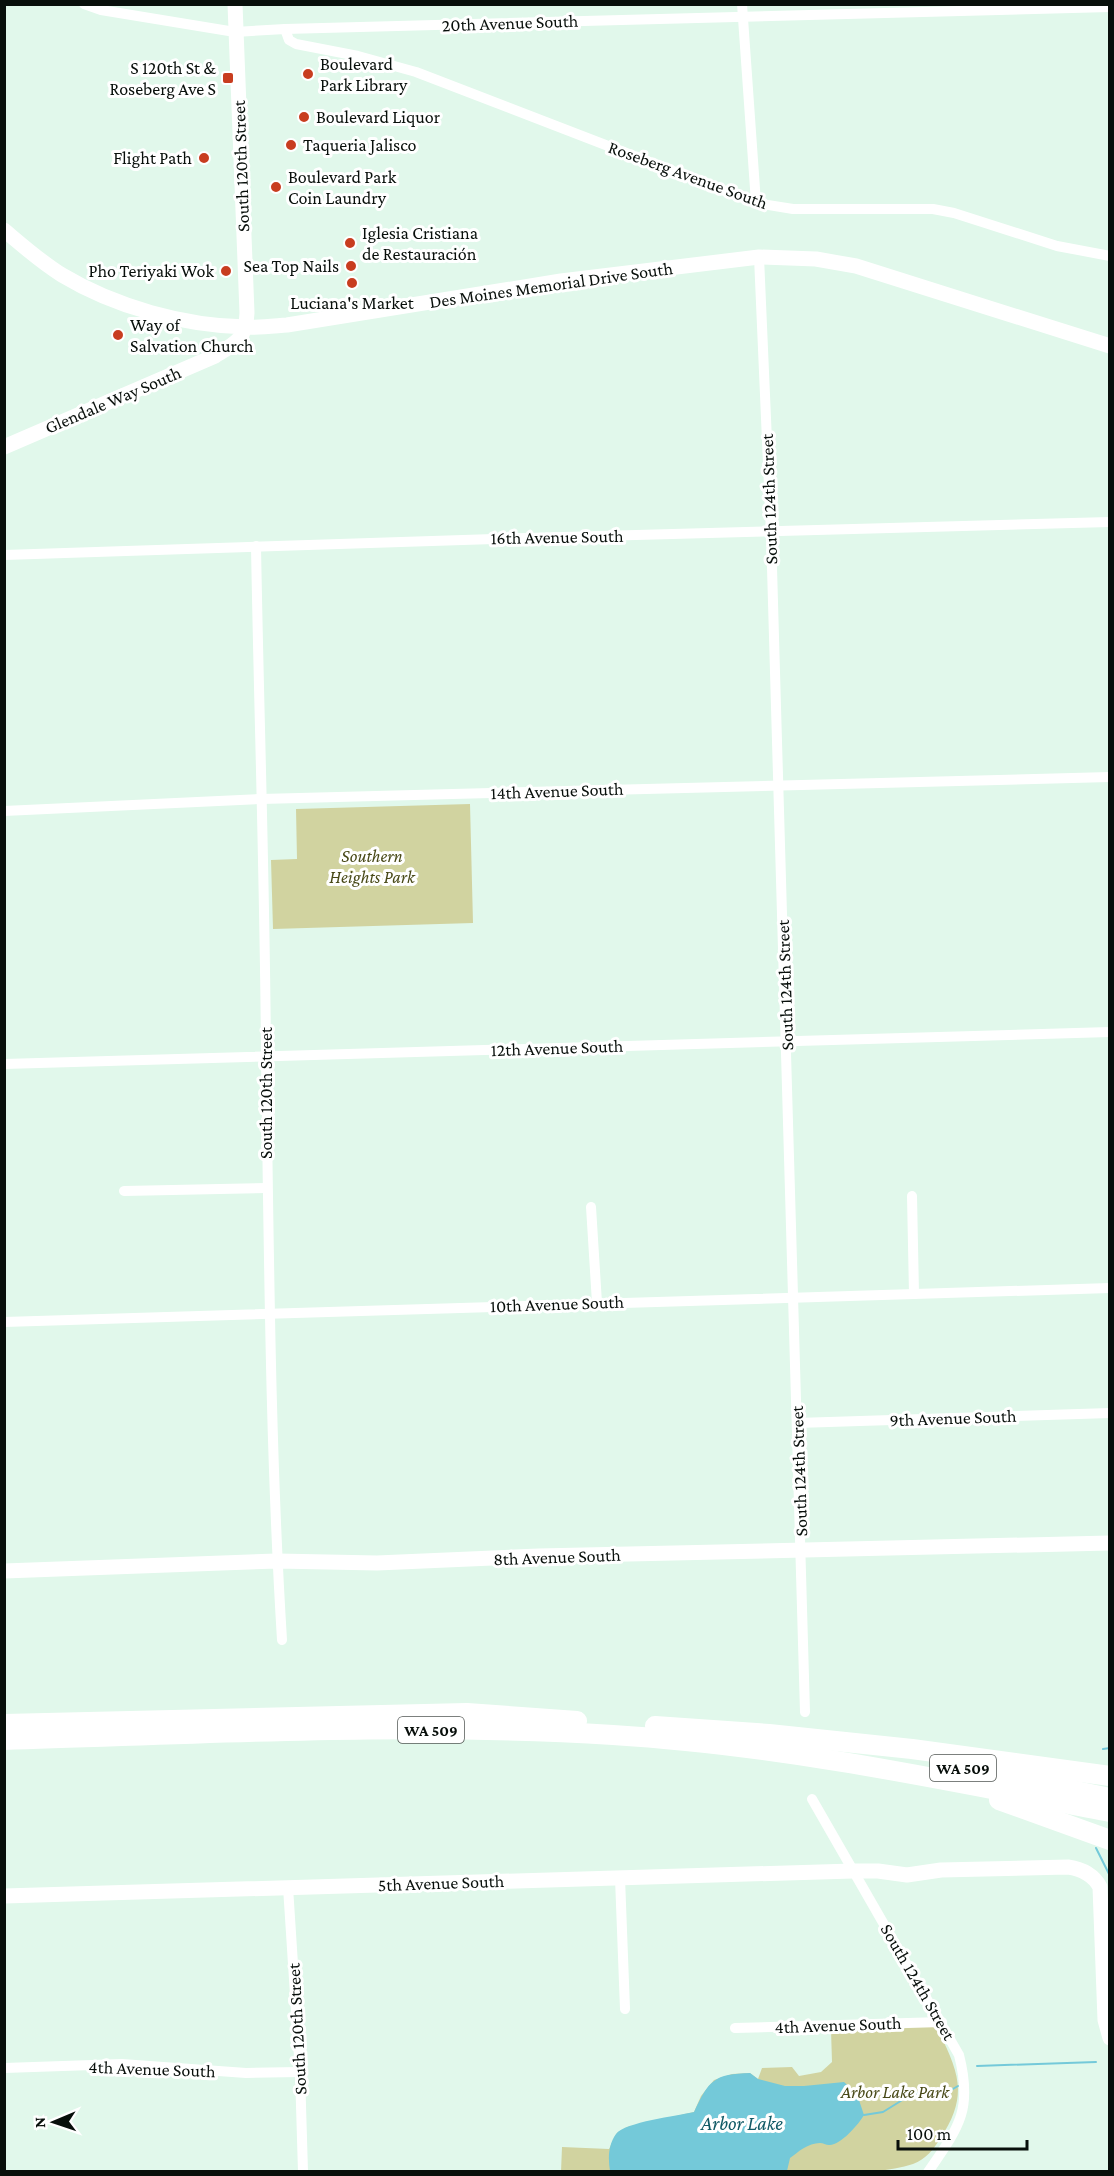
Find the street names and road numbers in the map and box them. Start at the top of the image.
street label: 20th Avenue South [441,11,579,35]
street label: South 120th Street [229,99,253,232]
street label: Roseberg Avenue South [606,137,771,213]
street label: Des Moines Memorial Drive South [428,258,674,312]
street label: Glendale Way South [42,362,184,438]
street label: South 124th Street [757,432,781,565]
street label: 16th Avenue South [490,526,624,548]
street label: 14th Avenue South [490,779,624,803]
street label: South 124th Street [773,918,797,1051]
street label: South 120th Street [256,1026,276,1159]
street label: 12th Avenue South [490,1036,624,1060]
street label: 10th Avenue South [490,1292,625,1316]
street label: South 124th Street [787,1404,811,1537]
street label: 9th Avenue South [889,1406,1017,1430]
street label: 8th Avenue South [493,1545,621,1569]
road number: WA 509 [398,1717,464,1743]
road number: WA 509 [930,1755,996,1781]
street label: 5th Avenue South [378,1871,505,1895]
street label: South 124th Street [877,1920,960,2045]
street label: South 120th Street [284,1962,310,2095]
street label: 4th Avenue South [774,2013,902,2037]
street label: 4th Avenue South [88,2057,216,2081]

